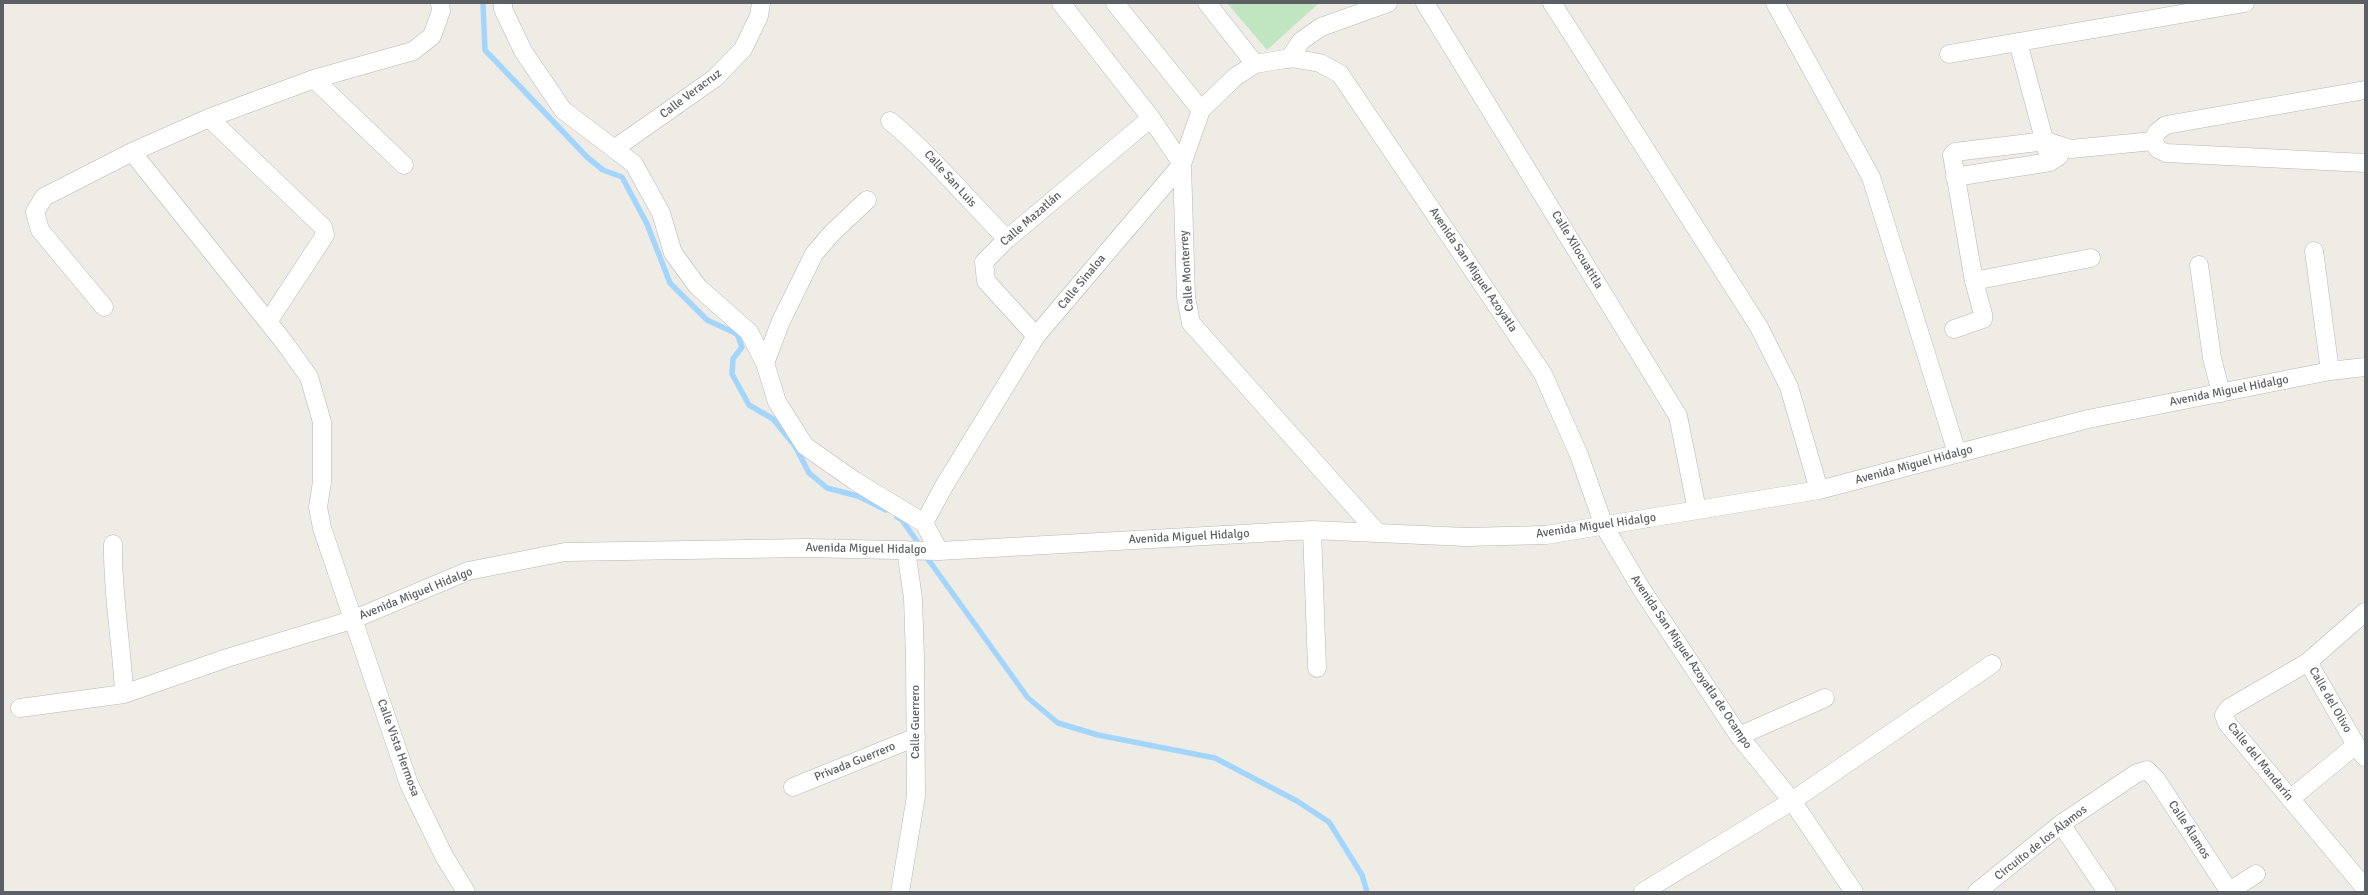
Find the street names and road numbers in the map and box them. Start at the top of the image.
street label: Calle Veracruz [657,66,725,122]
street label: Calle San Luis [921,148,979,210]
street label: Calle Mazatlán [998,189,1064,249]
street label: Avenida San Miguel Azoyatla [1426,205,1520,335]
street label: Calle Xilocuatitla [1548,209,1606,291]
street label: Calle Monterrey [1177,230,1197,312]
street label: Calle Sinaloa [1055,252,1109,312]
street label: Avenida Miguel Hidalgo [2168,372,2290,410]
street label: Avenida Miguel Hidalgo [1854,442,1974,488]
street label: Avenida Miguel Hidalgo [1535,510,1657,542]
street label: Avenida Miguel Hidalgo [1128,527,1250,547]
street label: Avenida Miguel Hidalgo [805,541,927,557]
street label: Avenida Miguel Hidalgo [357,565,475,623]
street label: Avenida San Miguel Azoyatla de Ocampo [1627,572,1755,752]
street label: Calle del Olivo [2305,665,2355,735]
street label: Calle Guerrero [909,685,923,759]
street label: Calle Vista Hermosa [374,697,422,799]
street label: Calle del Mandarín [2224,720,2296,804]
street label: Privada Guerrero [812,739,898,785]
street label: Calle Álamos [2165,798,2213,862]
street label: Circuito de los Álamos [1992,802,2090,884]

